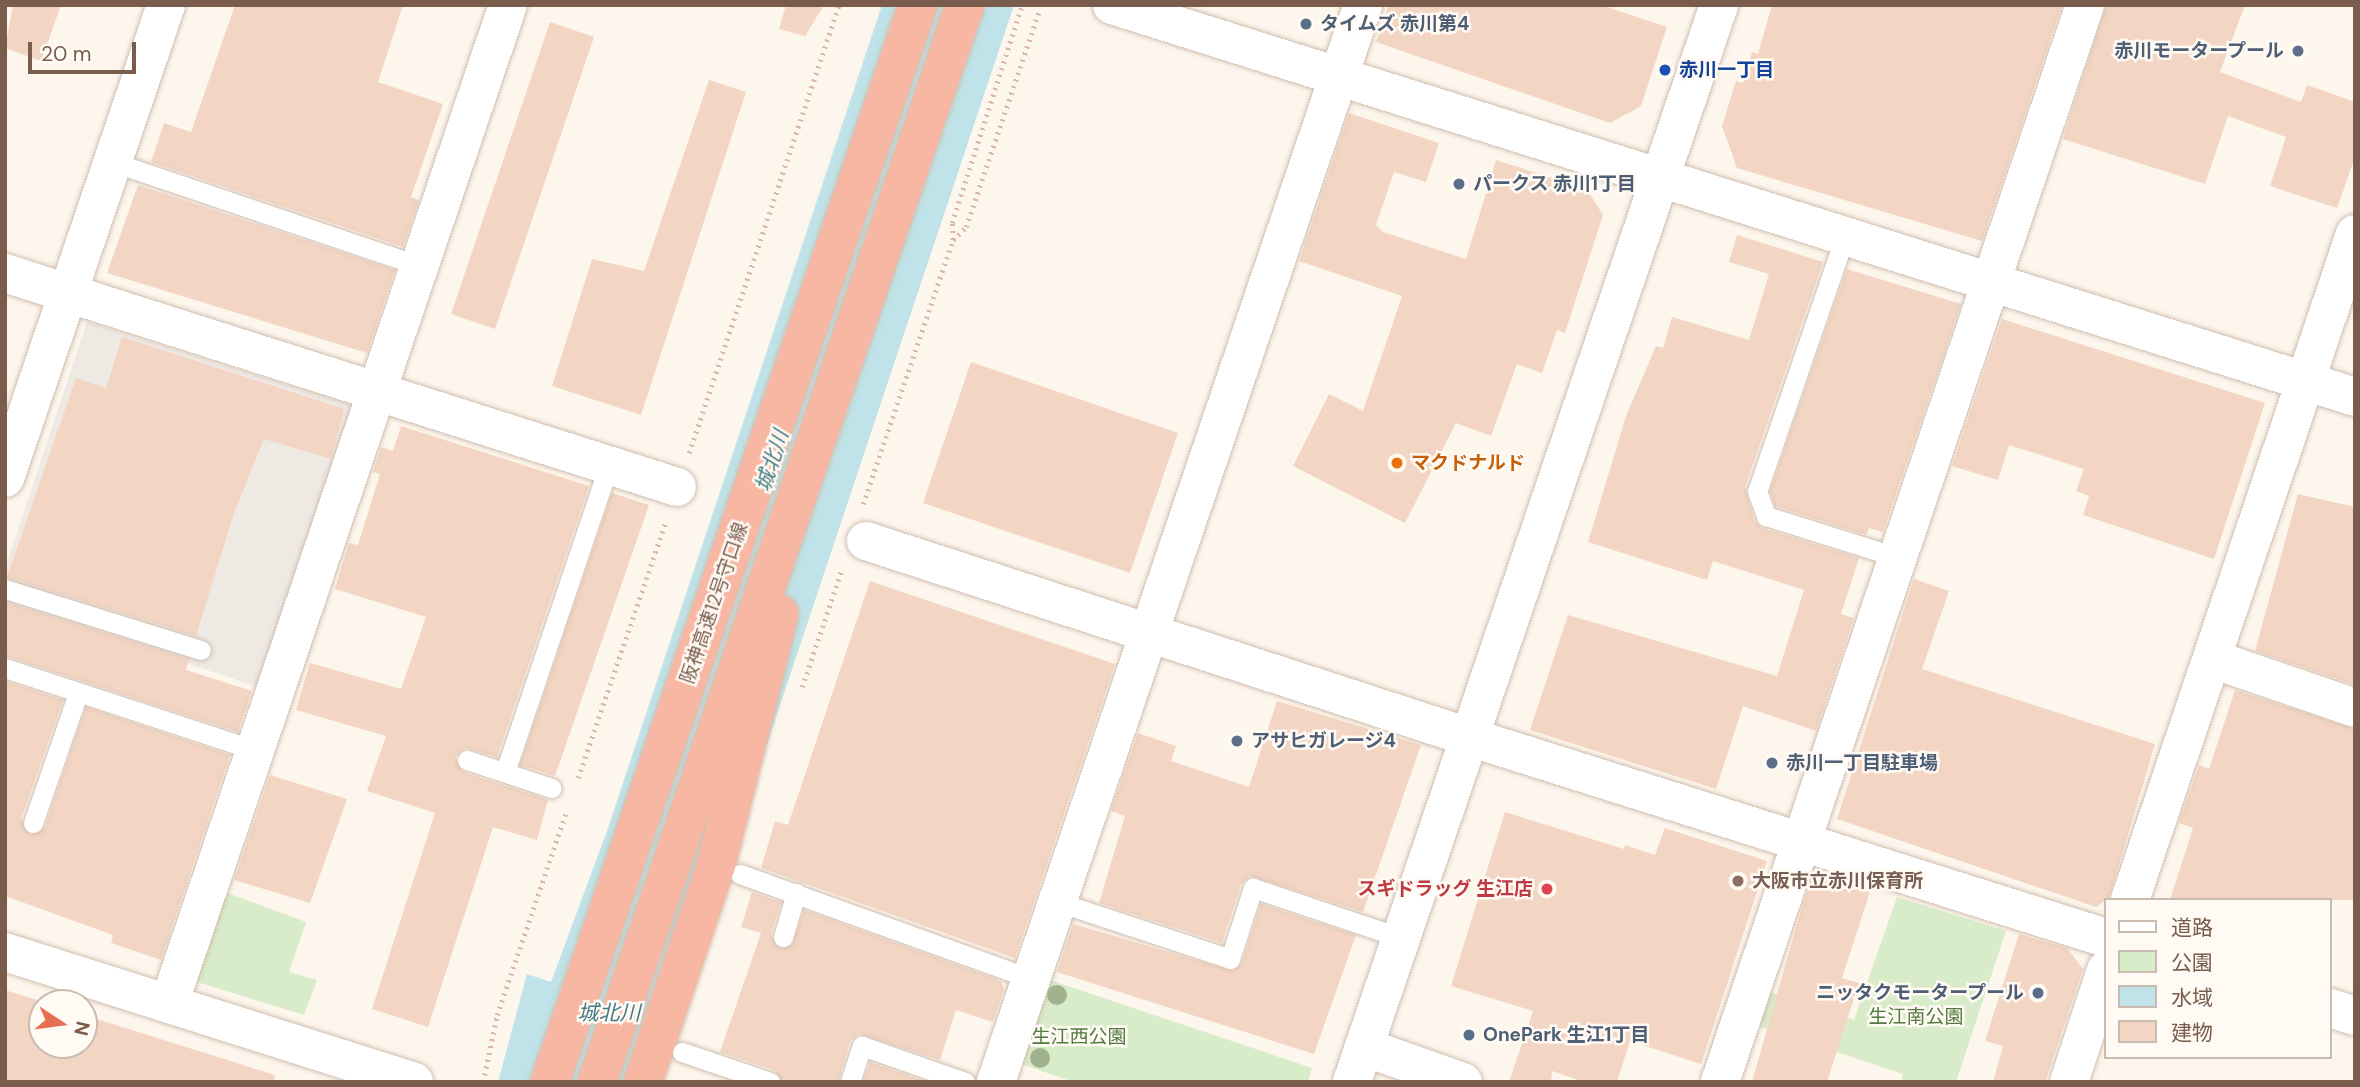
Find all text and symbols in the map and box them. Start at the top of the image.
place label: タイムズ 赤川第4 [1320,13,1470,35]
marker: タイムズ 赤川第4 [1298,16,1314,32]
scale bar [32,28,140,72]
text: 20 m [41,40,92,68]
place label: 赤川モータープール [2113,40,2284,62]
marker: 赤川モータープール [2290,43,2306,59]
place label: 赤川一丁目 [1679,59,1774,81]
marker: 赤川一丁目 [1657,62,1673,78]
place label: パークス 赤川1丁目 [1473,173,1636,195]
marker: パークス 赤川1丁目 [1451,176,1467,192]
water label: 城北川 [750,427,794,495]
place label: マクドナルド [1411,452,1525,474]
marker: マクドナルド [1389,455,1405,471]
street label: 阪神高速12号守口線 [676,519,752,687]
place label: アサヒガレージ4 [1251,730,1396,752]
marker: アサヒガレージ4 [1229,733,1245,749]
place label: 赤川一丁目駐車場 [1786,752,1938,774]
marker: 赤川一丁目駐車場 [1764,755,1780,771]
place label: 大阪市立赤川保育所 [1752,870,1923,892]
marker: 大阪市立赤川保育所 [1730,873,1746,889]
place label: スギドラッグ 生江店 [1358,878,1533,900]
marker: スギドラッグ 生江店 [1539,881,1555,897]
legend [2104,898,2332,1059]
text: 道路 [2171,914,2213,942]
text: 公園 [2171,949,2213,977]
place label: ニッタクモータープール [1815,982,2024,1004]
text: 水域 [2171,984,2213,1012]
marker: ニッタクモータープール [2030,985,2046,1001]
north arrow [28,989,98,1059]
water label: 城北川 [578,1000,640,1026]
park label: 生江南公園 [1869,1006,1963,1028]
text: N [68,1019,96,1038]
text: 建物 [2171,1019,2213,1047]
place label: OnePark 生江1丁目 [1483,1024,1649,1046]
park label: 生江西公園 [1032,1026,1126,1048]
marker: OnePark 生江1丁目 [1461,1027,1477,1043]

